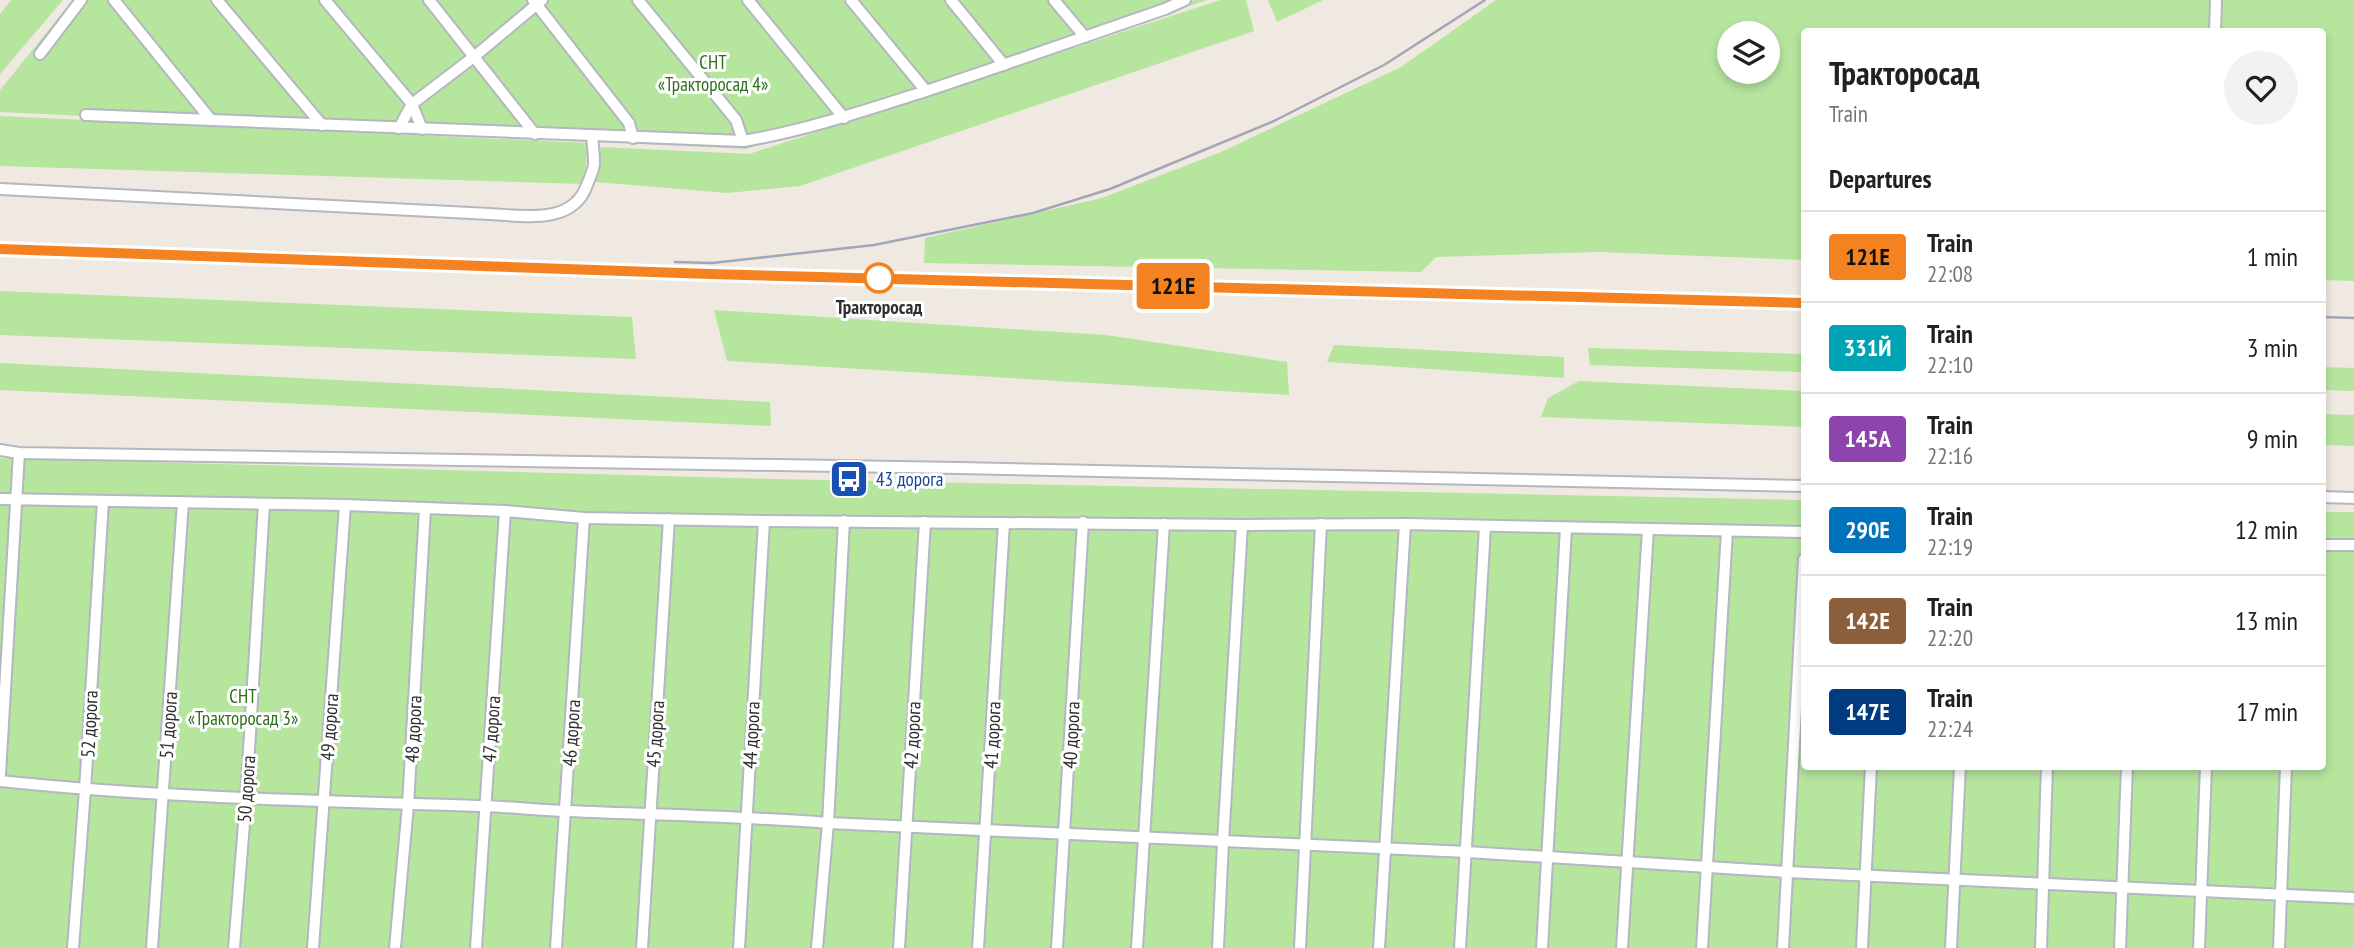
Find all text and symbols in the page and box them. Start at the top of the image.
map controls [1717,21,1780,84]
button: layers [1717,21,1780,84]
park label: СНТ «Тракторосад 4» [658,50,768,96]
text: Тракторосад [1829,51,1979,94]
button: heart [2224,51,2298,125]
text: Train [1829,99,1868,128]
text: Departures [1829,162,1932,195]
text: Train [1927,226,1973,259]
text: 1 min [2247,240,2298,273]
text: 121Е [1845,241,1890,272]
text: 22:08 [1927,259,1973,288]
marker: Тракторосад [864,263,894,293]
line badge: 121Е [1124,263,1222,309]
text: 121Е [1151,270,1195,301]
place label: Тракторосад [836,295,922,319]
text: Train [1927,317,1973,350]
text: 3 min [2247,331,2298,364]
text: 331Й [1844,332,1891,363]
text: 22:10 [1927,350,1973,379]
text: Train [1927,408,1973,441]
text: 9 min [2247,422,2298,455]
text: 145А [1844,423,1891,454]
text: 22:16 [1927,441,1973,470]
bus stop icon: 43 дорога [828,458,870,500]
place label: 43 дорога [876,467,943,491]
text: Train [1927,499,1973,532]
text: 12 min [2235,513,2298,546]
text: 290Е [1845,514,1890,545]
text: 22:19 [1927,532,1973,561]
text: Train [1927,590,1973,623]
text: 13 min [2235,604,2298,637]
text: 142Е [1845,605,1890,636]
text: 22:20 [1927,623,1973,652]
text: Train [1927,681,1973,714]
park label: СНТ «Тракторосад 3» [188,684,298,730]
street label: 52 дорога [75,690,103,758]
street label: 51 дорога [154,691,182,759]
street label: 49 дорога [315,693,343,761]
street label: 48 дорога [399,695,427,763]
street label: 47 дорога [477,695,505,763]
text: 17 min [2236,695,2298,728]
text: 147Е [1845,696,1890,727]
street label: 46 дорога [557,699,585,767]
street label: 45 дорога [641,700,669,768]
street label: 44 дорога [737,701,765,769]
street label: 42 дорога [898,701,926,769]
street label: 41 дорога [978,701,1006,769]
street label: 40 дорога [1057,701,1085,769]
text: 22:24 [1927,714,1973,743]
street label: 50 дорога [232,755,260,823]

